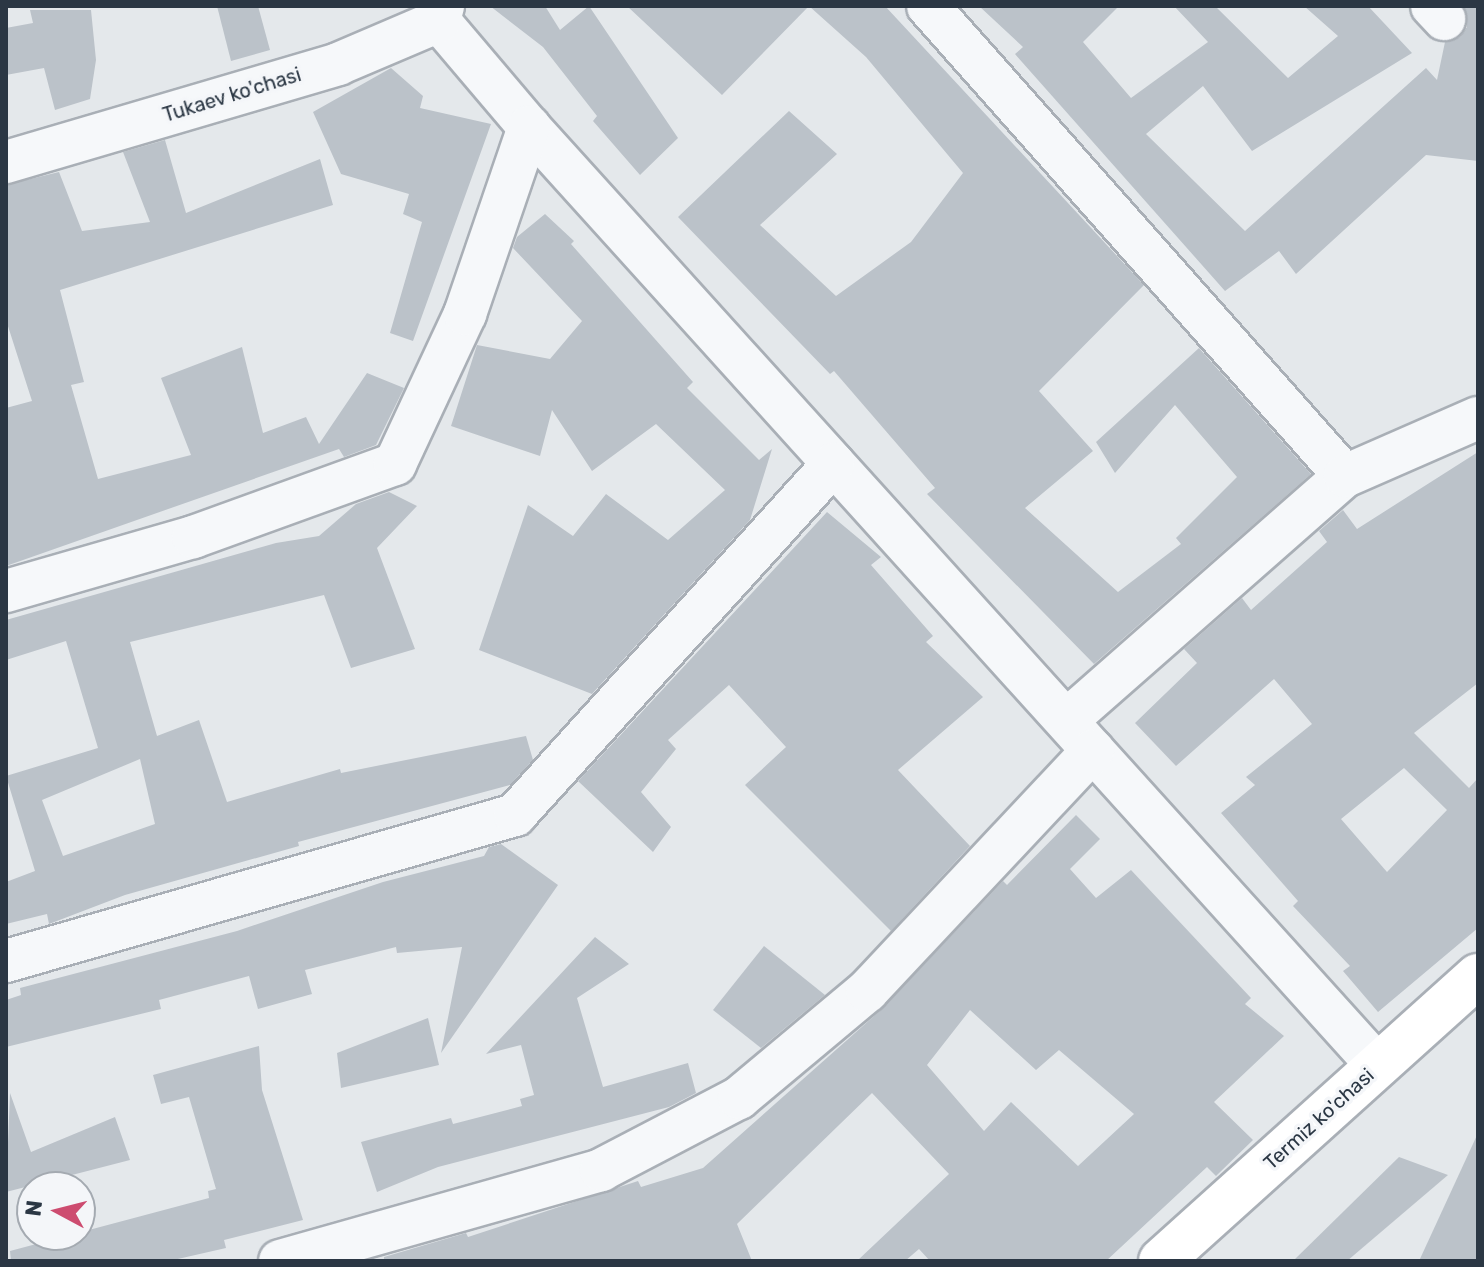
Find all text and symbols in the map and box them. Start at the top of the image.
street label: Tukaev ko'chasi [160,63,304,127]
street label: Termiz ko'chasi [1259,1063,1379,1175]
north arrow [16,1171,96,1251]
text: N [19,1199,48,1218]

